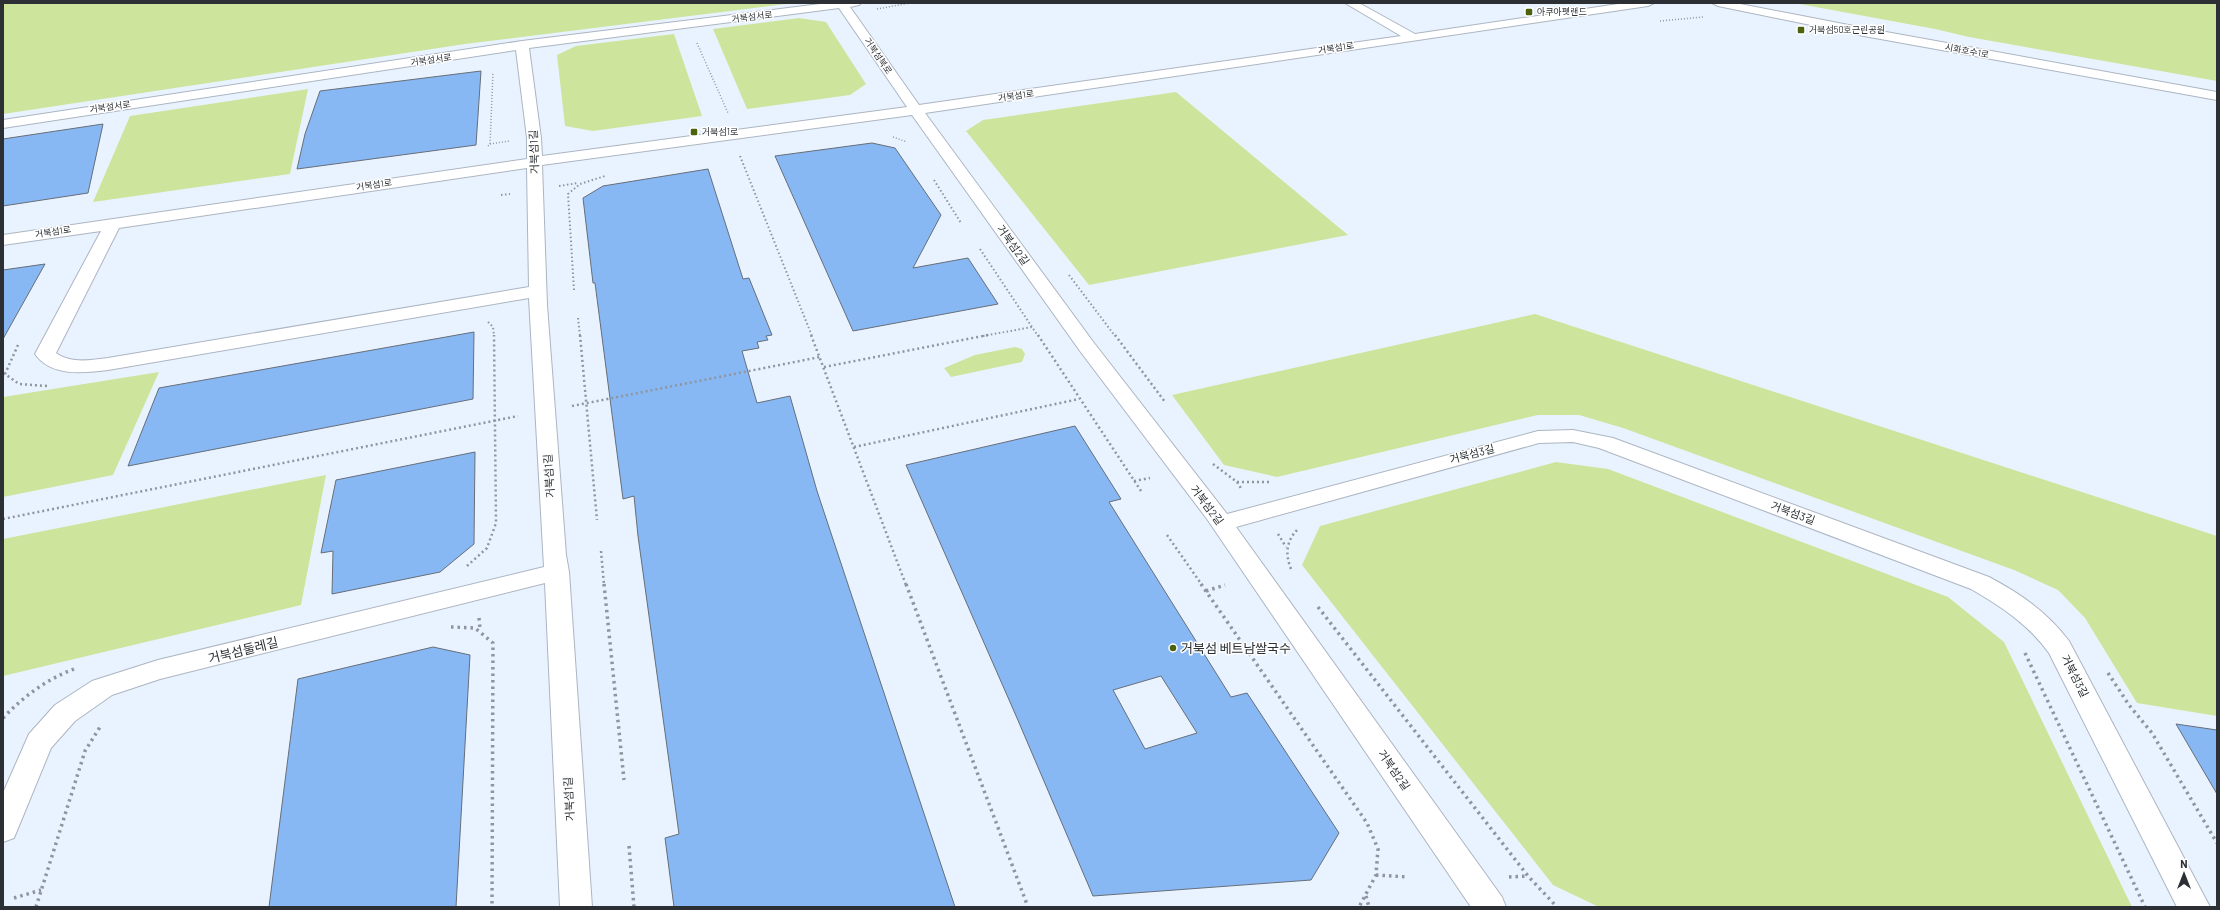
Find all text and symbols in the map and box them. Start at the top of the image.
place label: 아쿠아펫랜드 [1537,6,1587,17]
marker: 아쿠아펫랜드 [1524,7,1534,17]
street label: 거북섬서로 [731,9,773,24]
place label: 거북섬50호근린공원 [1809,24,1885,35]
marker: 거북섬50호근린공원 [1796,25,1806,35]
street label: 거북섬북로 [862,35,895,76]
street label: 거북섬1로 [1317,39,1355,56]
street label: 시화호수1로 [1944,41,1990,60]
street label: 거북섬서로 [410,51,452,68]
street label: 거북섬1로 [997,88,1035,103]
street label: 거북섬서로 [89,98,131,115]
place label: 거북섬1로 [702,126,738,137]
marker: 거북섬1로 [689,127,699,137]
street label: 거북섬1길 [526,130,541,174]
street label: 거북섬1로 [355,177,393,192]
street label: 거북섬2길 [995,222,1032,267]
street label: 거북섬1로 [34,223,72,240]
street label: 거북섬3길 [1448,441,1496,466]
street label: 거북섬1길 [540,453,557,499]
street label: 거북섬2길 [1188,482,1227,527]
street label: 거북섬3길 [1769,499,1817,527]
street label: 거북섬둘레길 [206,634,280,666]
place label: 거북섬 베트남쌀국수 [1181,640,1291,656]
marker: 거북섬 베트남쌀국수 [1168,643,1178,653]
street label: 거북섬3길 [2059,652,2092,699]
street label: 거북섬2길 [1376,747,1413,792]
street label: 거북섬1길 [561,777,576,822]
north arrow [2164,854,2204,894]
text: N [2180,857,2188,870]

